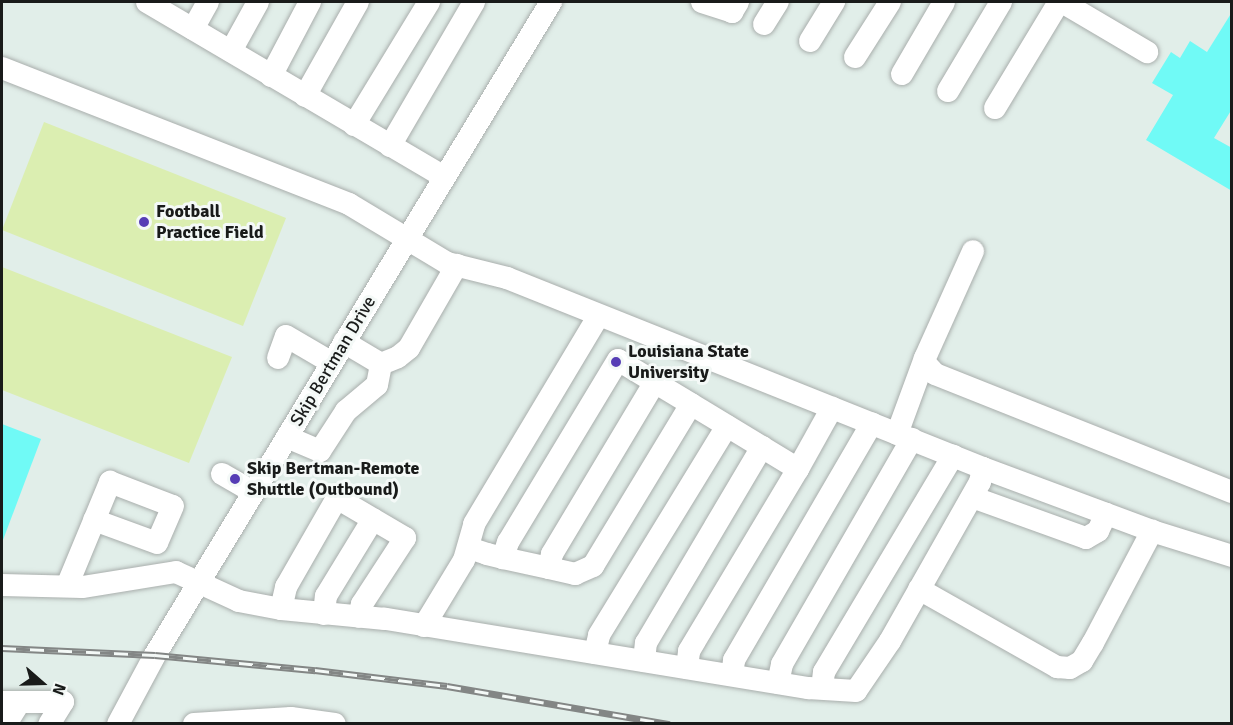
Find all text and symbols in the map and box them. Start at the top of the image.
place label: Football Practice Field [156,201,264,244]
marker: Football Practice Field [137,215,151,229]
street label: Skip Bertman Drive [286,292,380,430]
place label: Louisiana State University [628,341,749,384]
marker: Louisiana State University [609,355,623,369]
place label: Skip Bertman-Remote Shuttle (Outbound) [247,458,420,500]
marker: Skip Bertman-Remote Shuttle (Outbound) [228,472,242,486]
north arrow [12,653,72,713]
text: N [48,680,70,698]

